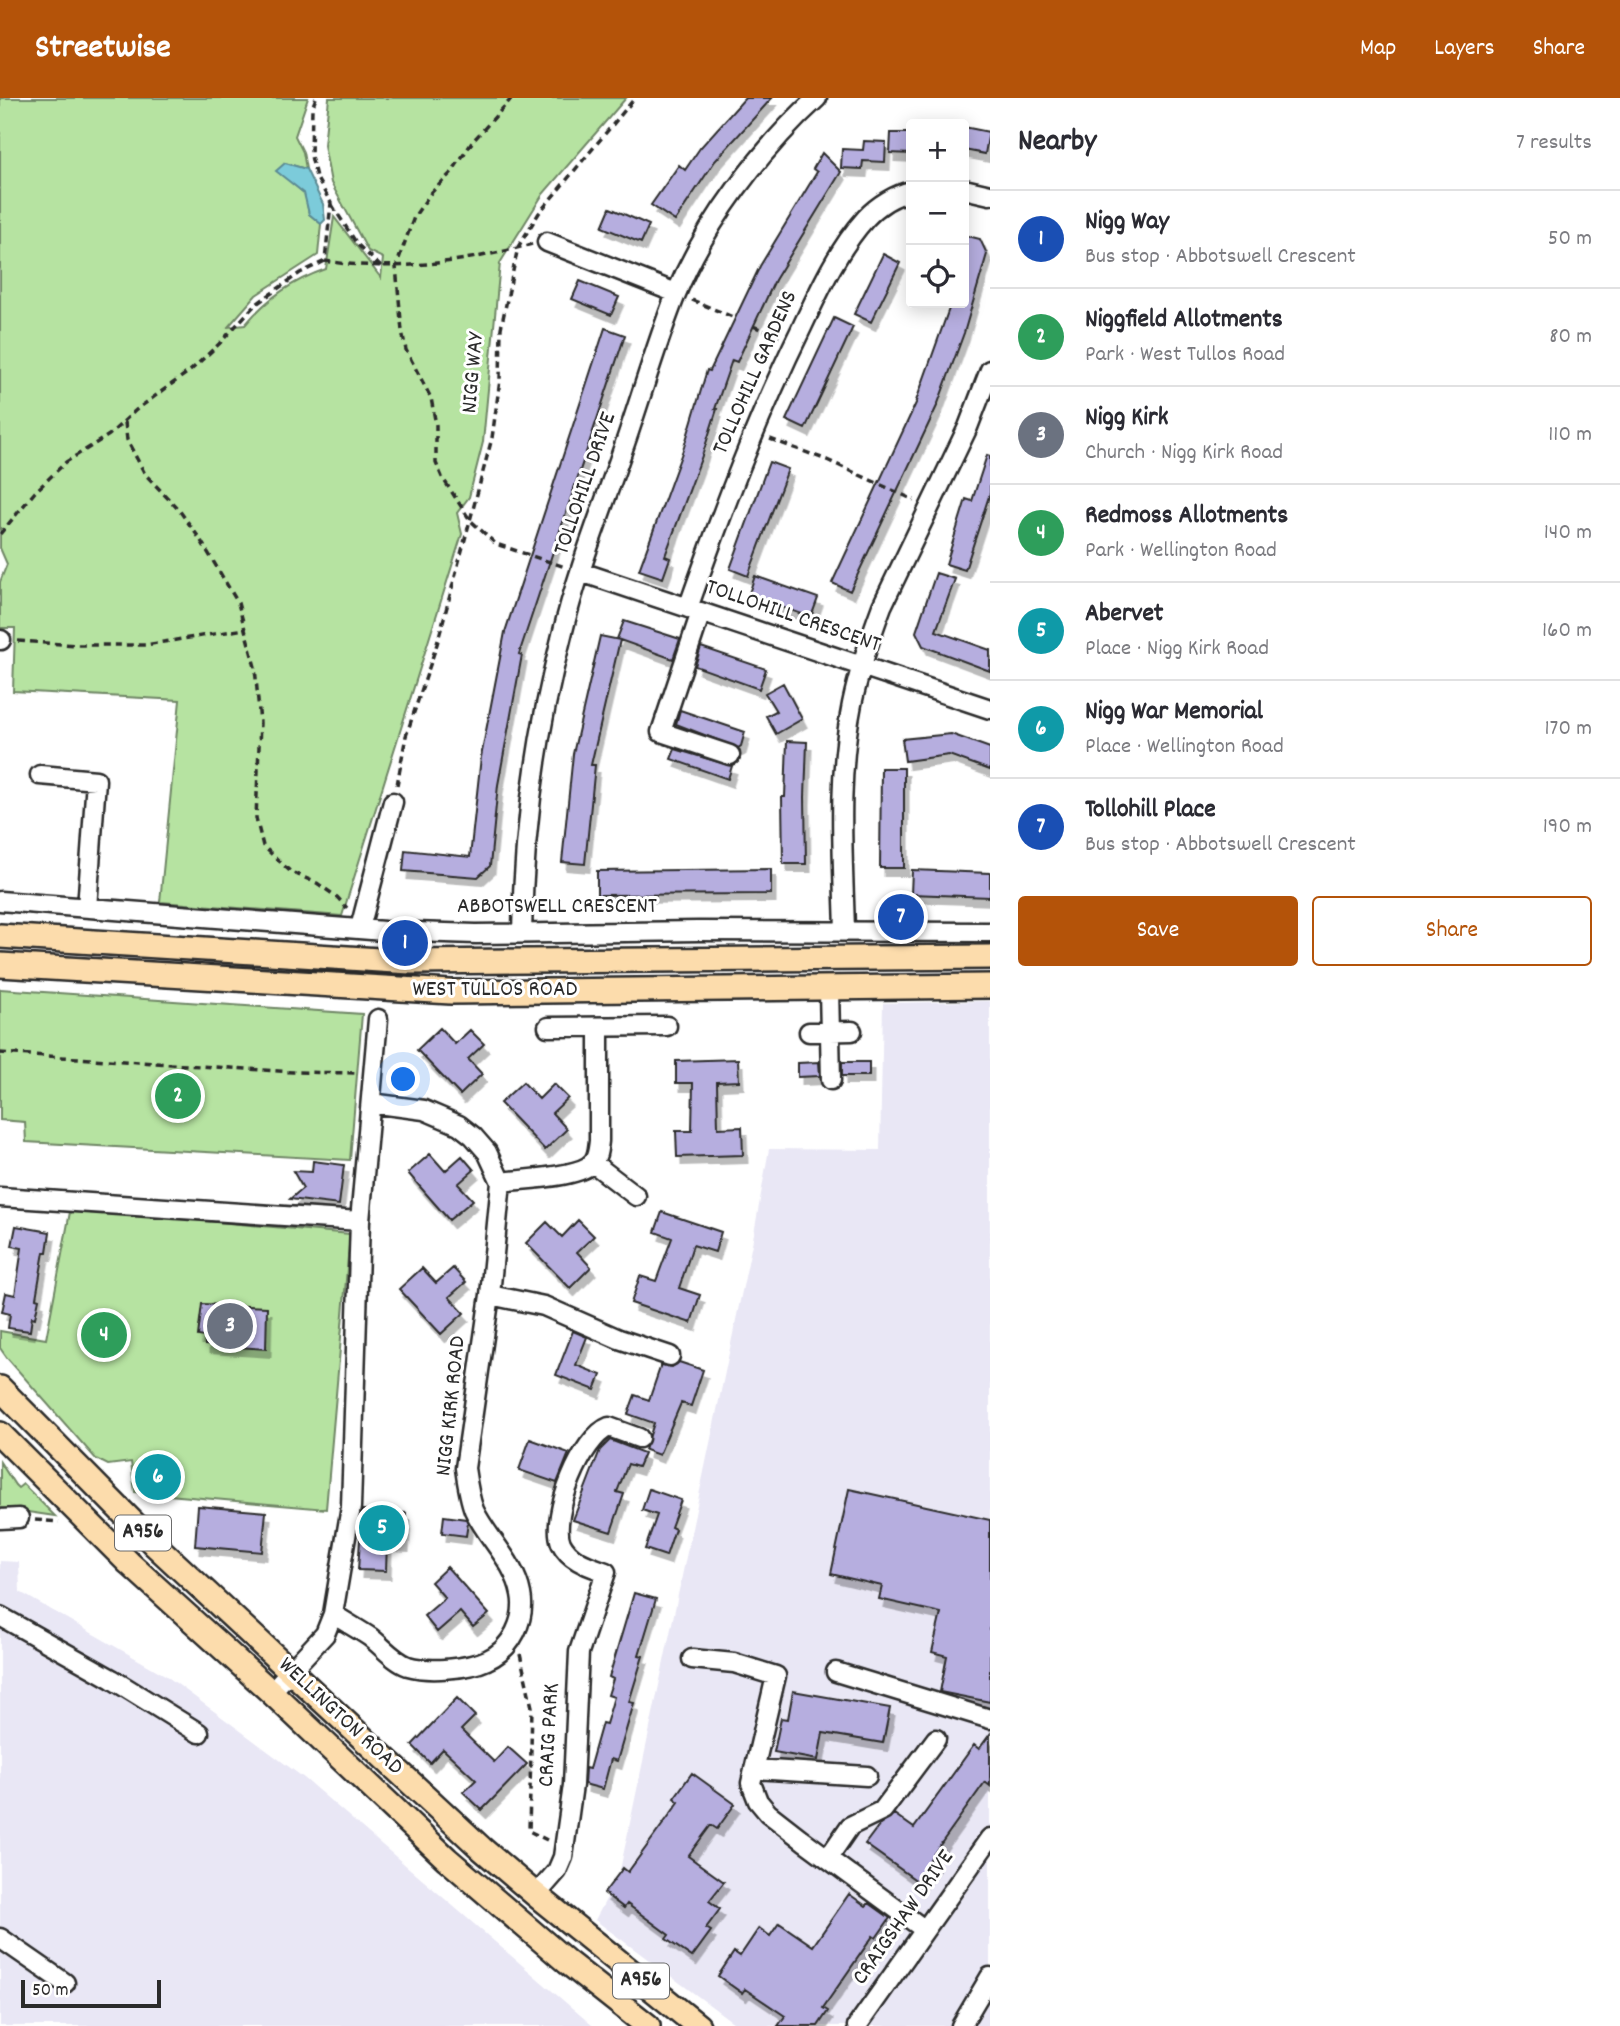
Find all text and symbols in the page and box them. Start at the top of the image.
text: Streetwise [35,26,171,73]
text: Map [1360,32,1396,66]
text: Layers [1434,32,1495,66]
text: Share [1533,32,1585,66]
map controls [906,119,969,308]
button: + [906,119,969,182]
text: Nearby [1018,122,1096,165]
text: 7 results [1516,127,1592,160]
button: − [906,182,969,245]
text: Nigg Way [1085,204,1169,241]
text: 1 [1038,223,1044,256]
text: 50 m [1548,223,1592,256]
text: Bus stop · Abbotswell Crescent [1085,241,1356,274]
button: locate [906,245,969,308]
street label: TOLLOHILL GARDENS [705,286,807,460]
text: Niggfield Allotments [1085,302,1283,339]
text: 2 [1036,321,1046,354]
text: 80 m [1549,321,1592,354]
street label: NIGG WAY [454,331,494,415]
text: Park · West Tullos Road [1085,339,1285,372]
text: Nigg Kirk [1085,400,1168,437]
street label: TOLLOHILL DRIVE [546,408,626,560]
text: 3 [1036,419,1046,452]
text: 110 m [1548,419,1592,452]
text: Church · Nigg Kirk Road [1085,437,1283,470]
text: Redmoss Allotments [1085,498,1288,535]
text: 4 [1036,517,1046,550]
text: 140 m [1544,517,1592,550]
text: Park · Wellington Road [1085,535,1277,568]
street label: TOLLOHILL CRESCENT [701,572,885,662]
text: Abervet [1085,596,1163,633]
text: 5 [1036,615,1046,648]
text: 160 m [1542,615,1592,648]
text: Place · Nigg Kirk Road [1085,633,1269,666]
text: Nigg War Memorial [1085,694,1263,731]
text: 6 [1035,713,1047,746]
text: 170 m [1545,713,1592,746]
text: Place · Wellington Road [1085,731,1284,764]
text: Tollohill Place [1085,792,1216,829]
text: 7 [1037,811,1045,844]
text: 190 m [1543,811,1592,844]
text: Bus stop · Abbotswell Crescent [1085,829,1356,862]
street label: ABBOTSWELL CRESCENT [457,891,657,924]
pin: 7 [878,891,924,943]
button: Save [1018,896,1298,966]
button: Share [1312,896,1592,966]
pin: 1 [382,917,428,969]
street label: WEST TULLOS ROAD [413,974,578,1007]
your location [386,1062,420,1096]
pin: 2 [155,1070,201,1122]
pin: 3 [207,1300,253,1352]
pin: 4 [81,1309,127,1361]
street label: NIGG KIRK ROAD [428,1334,476,1478]
pin: 6 [135,1451,181,1503]
pin: 5 [359,1502,405,1554]
road number: A956 [115,1516,171,1550]
street label: WELLINGTON ROAD [270,1650,410,1784]
street label: CRAIG PARK [531,1682,569,1788]
street label: CRAIGSHAW DRIVE [845,1843,963,1992]
road number: A956 [613,1964,669,1998]
scale bar [21,1977,161,2009]
text: 50 m [32,1978,69,2005]

